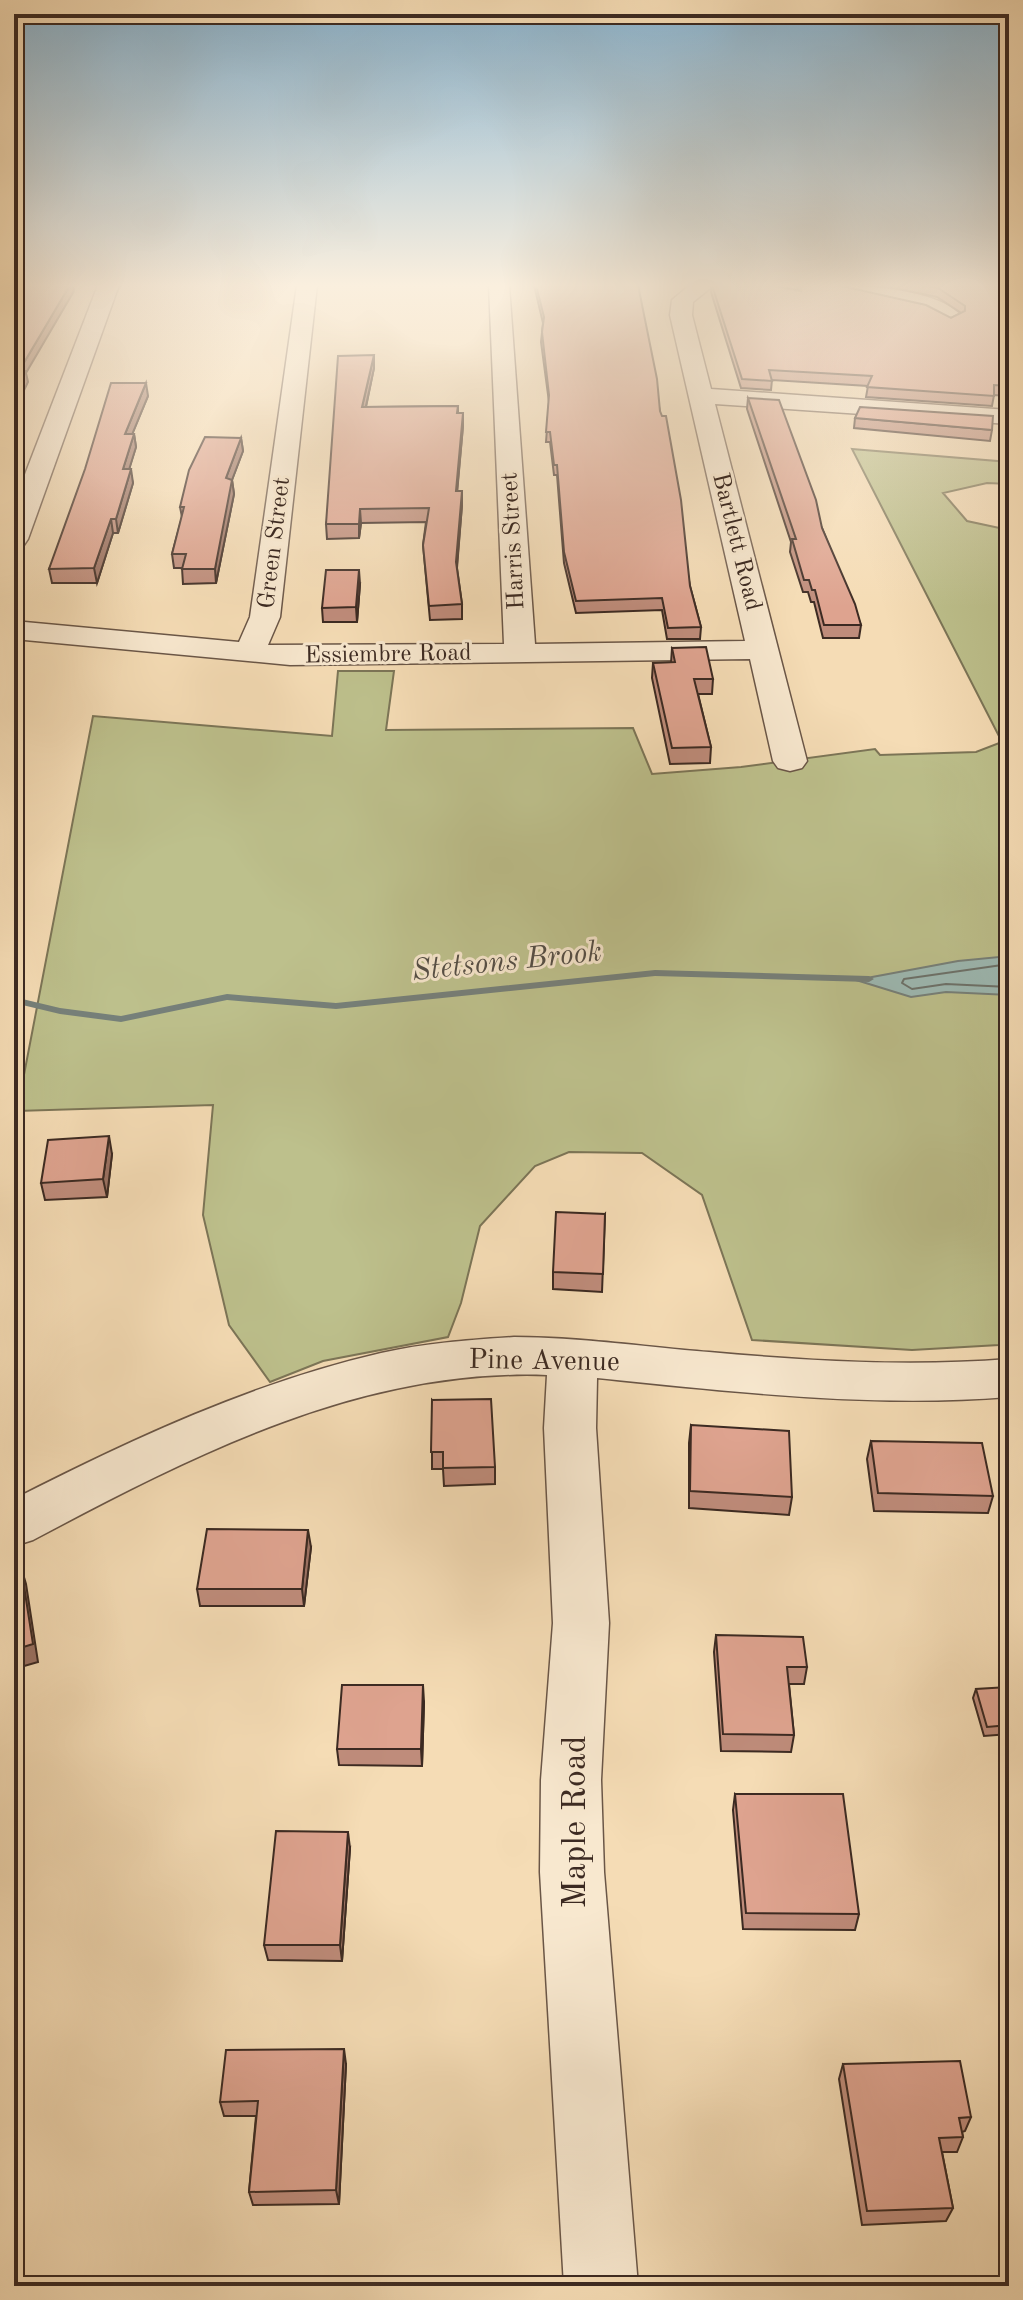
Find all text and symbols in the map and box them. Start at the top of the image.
street label: Bartlett Road [707,471,765,613]
street label: Harris Street [498,472,530,610]
street label: Green Street [255,476,295,610]
street label: Essiembre Road [304,642,472,668]
water label: Stetsons Brook [411,937,603,987]
street label: Pine Avenue [468,1347,620,1377]
street label: Maple Road [559,1736,593,1909]

